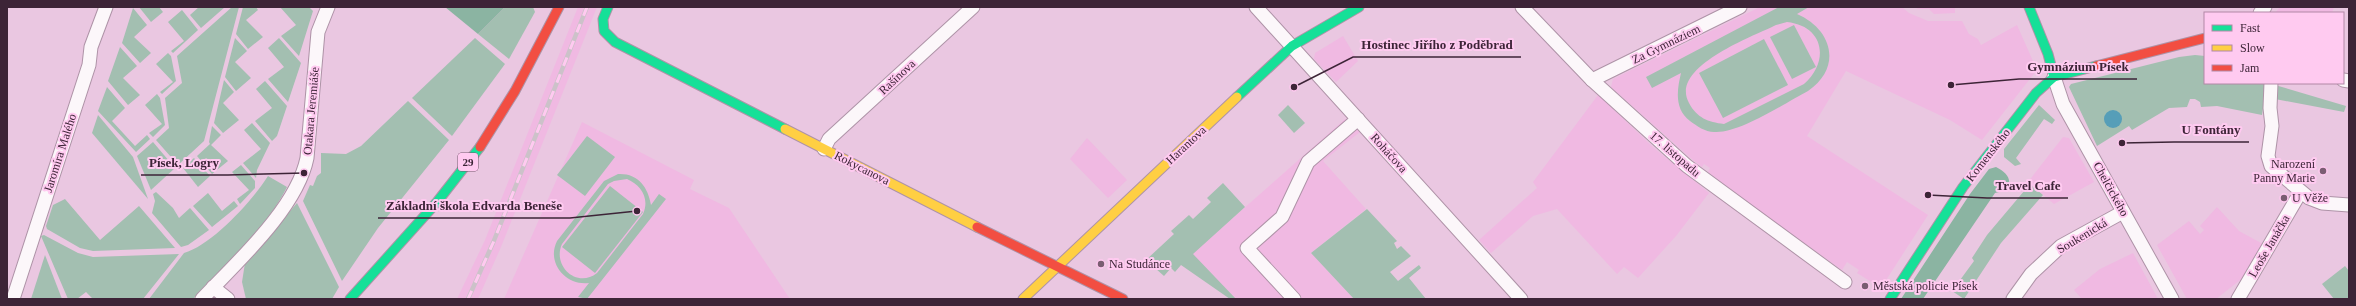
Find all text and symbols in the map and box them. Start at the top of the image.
legend [2204,12,2344,84]
street label: Za Gymnáziem [1630,21,1703,67]
text: Fast [2240,21,2261,35]
callout: Hostinec Jiřího z Poděbrad [1353,32,1521,57]
text: Hostinec Jiřího z Poděbrad [1361,37,1513,52]
text: Slow [2240,41,2265,55]
callout: Gymnázium Písek [2019,54,2137,79]
street label: Rašínova [876,56,919,97]
text: Gymnázium Písek [2027,59,2130,74]
text: Jam [2240,61,2260,75]
street label: Otakara Jeremiáše [300,66,322,156]
street label: Jaromíra Malého [41,112,79,194]
callout: U Fontány [2174,117,2249,142]
street label: Harantova [1163,122,1210,167]
text: U Fontány [2182,122,2241,137]
street label: Komenského [1963,126,2013,184]
street label: 17. listopadu [1647,128,1703,180]
street label: Roháčova [1368,130,1411,176]
street label: Rokycanova [832,148,892,188]
callout: Písek, Logry [141,150,228,175]
road number: 29 [458,153,478,171]
text: Písek, Logry [149,155,220,170]
place label: Narození Panny Marie [2253,157,2316,185]
street label: Chelčického [2090,159,2132,219]
marker: Narození Panny Marie [2318,166,2328,176]
callout: Travel Cafe [1987,173,2068,198]
text: Travel Cafe [1995,178,2061,193]
place label: U Věže [2292,191,2328,205]
callout: Základní škola Edvarda Beneše [378,193,570,218]
marker: U Věže [2279,193,2289,203]
text: Základní škola Edvarda Beneše [386,198,562,213]
street label: Leoše Janáčka [2246,212,2293,280]
street label: Soukenická [2054,215,2110,256]
place label: Na Studánce [1109,257,1170,271]
marker: Na Studánce [1096,259,1106,269]
place label: Městská policie Písek [1873,279,1978,293]
marker: Městská policie Písek [1860,281,1870,291]

